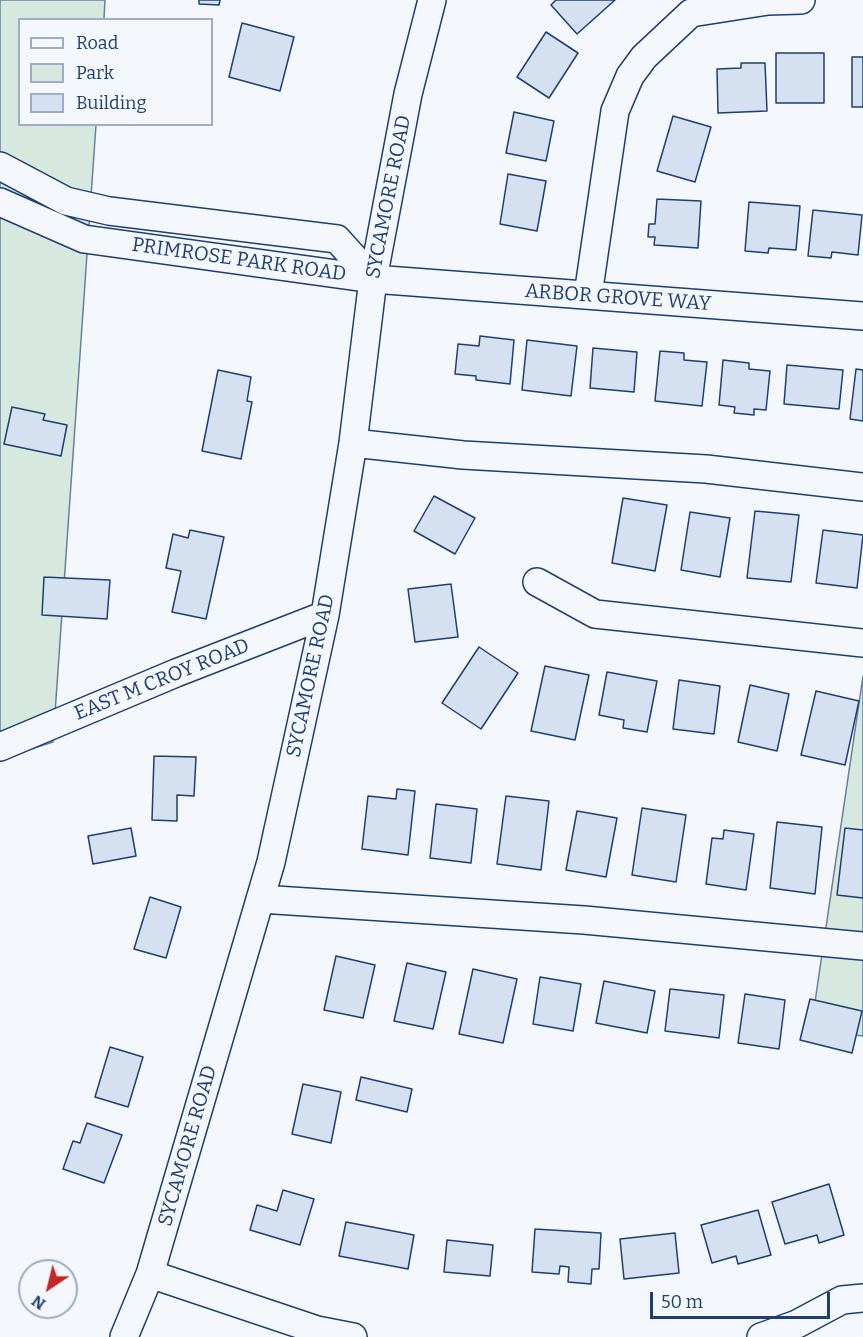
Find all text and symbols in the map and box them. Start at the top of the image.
legend [18,18,213,126]
text: Road [76,32,118,54]
text: Park [76,62,114,84]
text: Building [76,92,147,114]
street label: SYCAMORE ROAD [361,113,417,281]
street label: PRIMROSE PARK ROAD [130,233,348,287]
street label: ARBOR GROVE WAY [524,280,712,316]
street label: SYCAMORE ROAD [282,592,340,760]
street label: EAST M CROY ROAD [71,634,253,726]
street label: SYCAMORE ROAD [154,1063,222,1229]
north arrow [18,1259,78,1319]
scale bar [653,1280,833,1318]
text: N [28,1291,49,1314]
text: 50 m [661,1291,703,1313]

